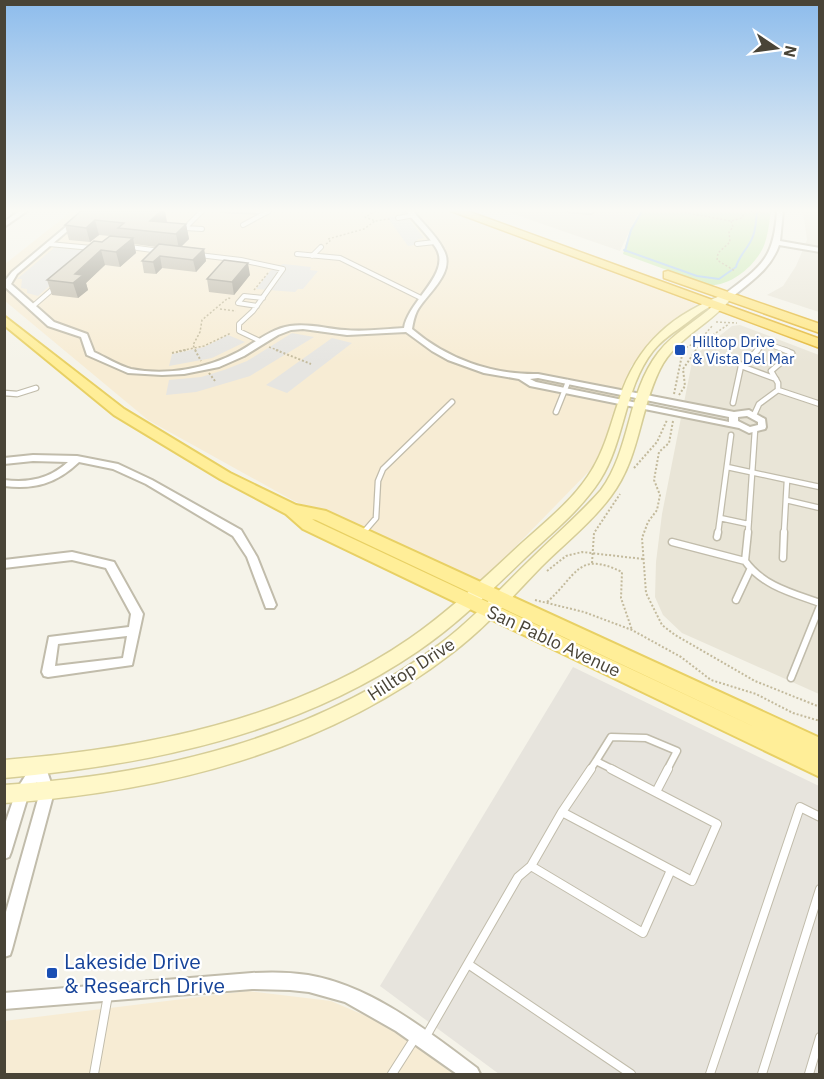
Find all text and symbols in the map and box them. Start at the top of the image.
north arrow [746,18,806,78]
text: N [780,43,802,59]
place label: Hilltop Drive & Vista Del Mar [692,332,795,368]
marker: Hilltop Drive & Vista Del Mar [673,343,687,357]
street label: San Pablo Avenue [484,600,625,682]
street label: Hilltop Drive [363,632,459,706]
place label: Lakeside Drive & Research Drive [64,947,225,999]
marker: Lakeside Drive & Research Drive [45,966,59,980]

